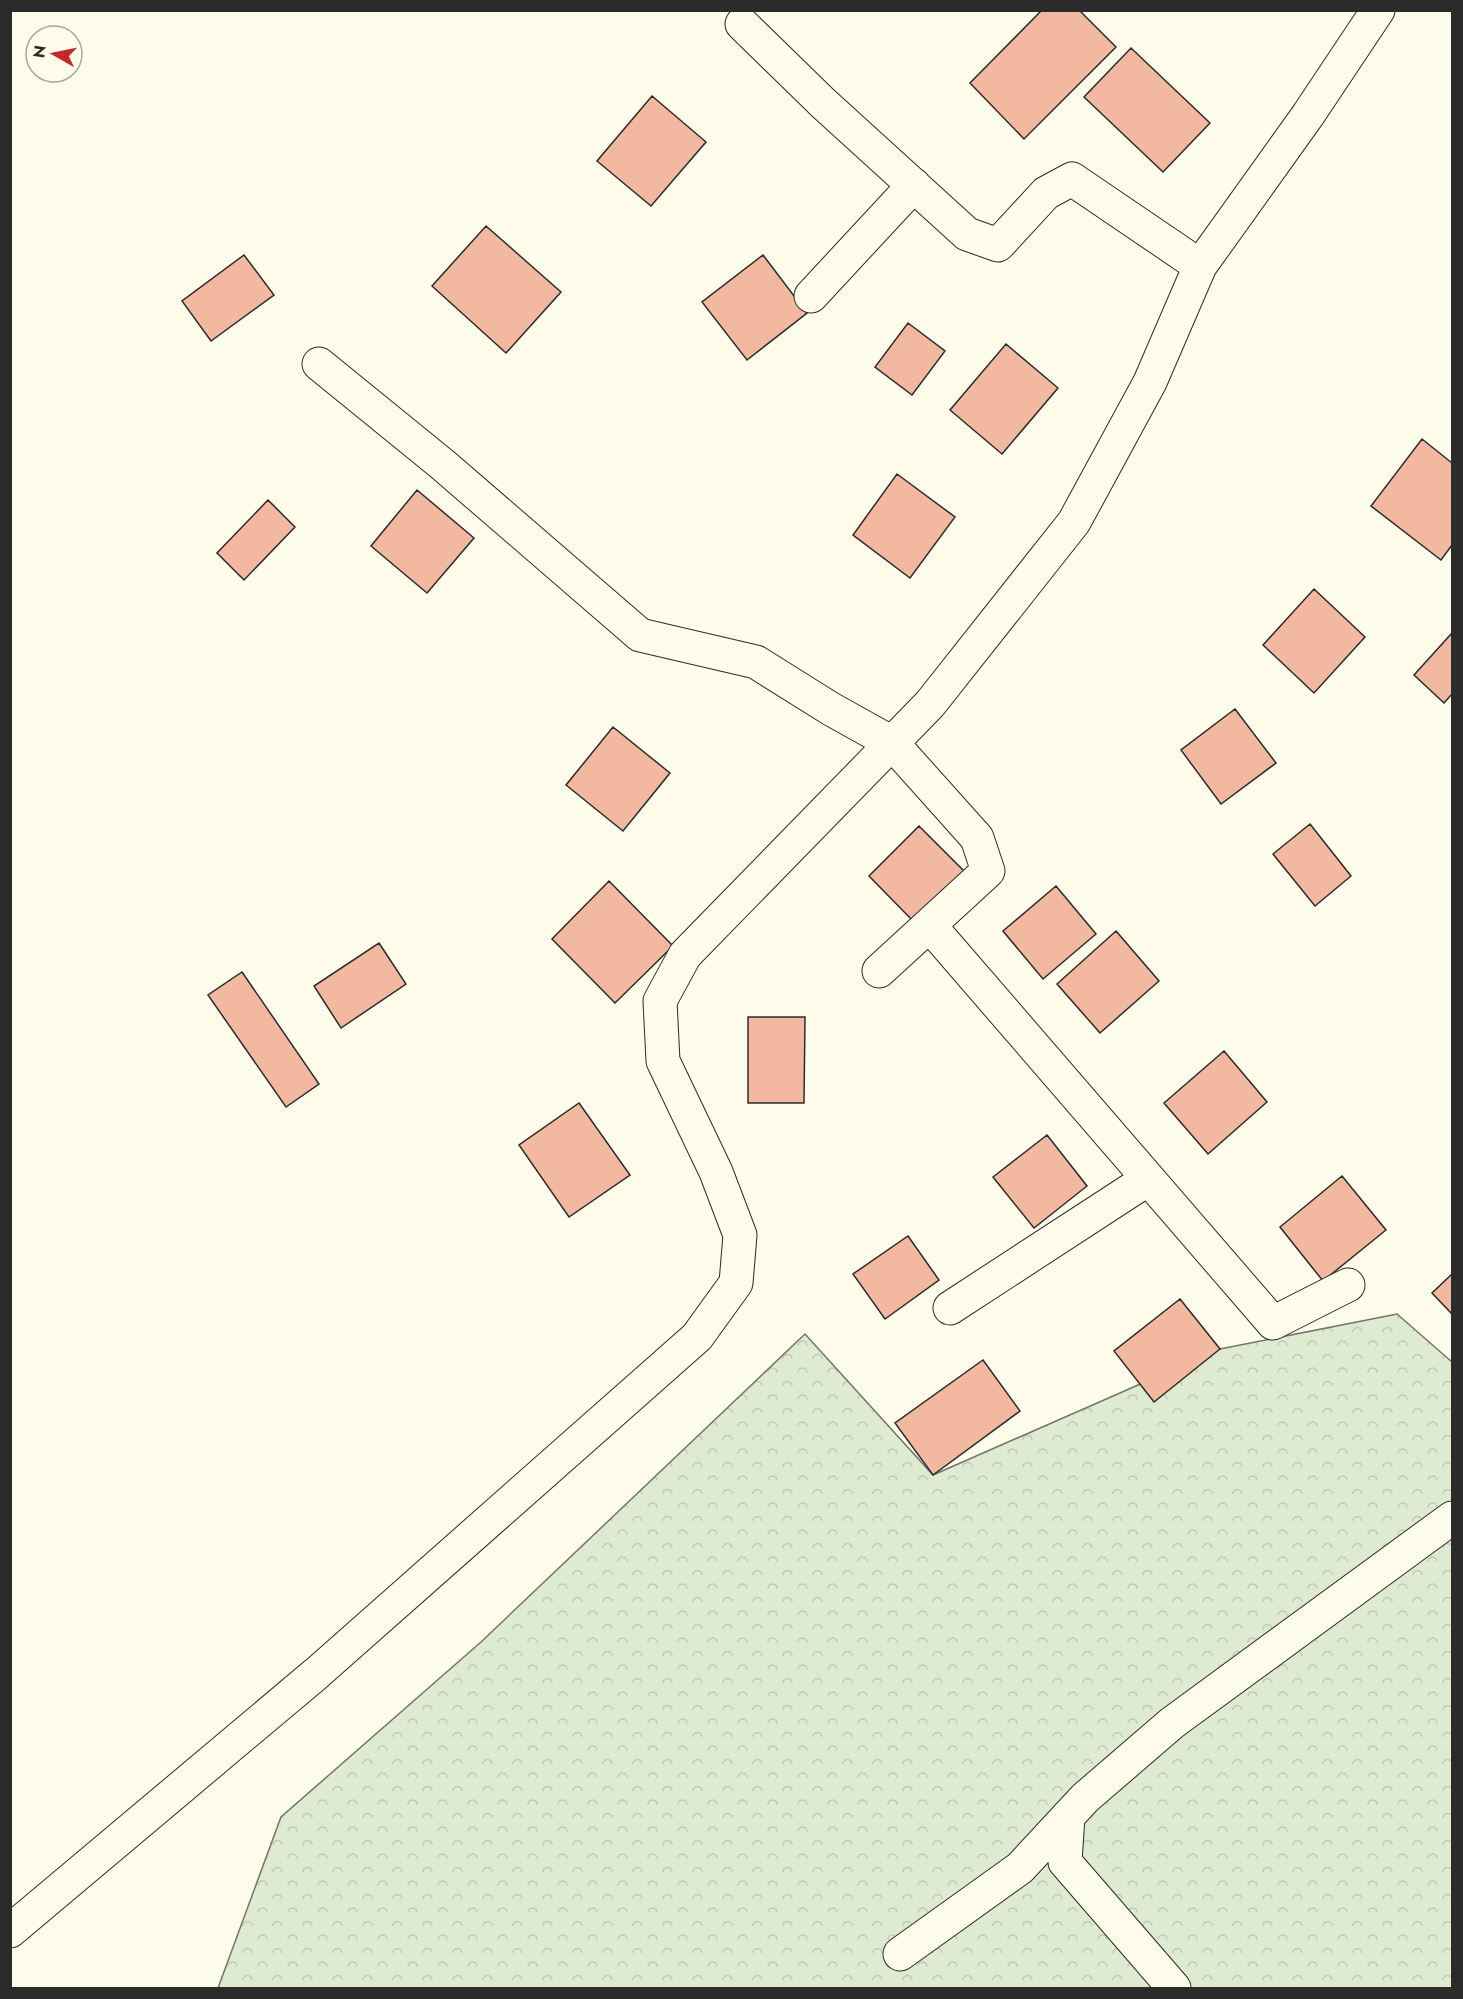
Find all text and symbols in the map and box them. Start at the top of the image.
north arrow [24,24,84,84]
text: N [27,44,52,60]

